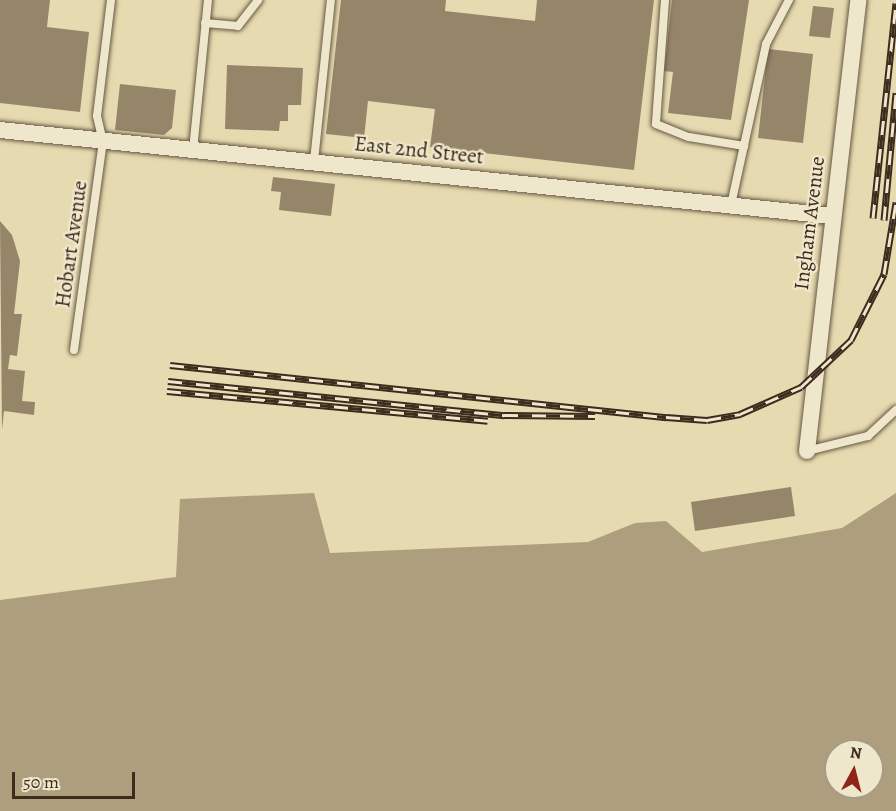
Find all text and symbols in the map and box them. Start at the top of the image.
street label: East 2nd Street [353,131,485,169]
street label: Ingham Avenue [788,155,830,291]
street label: Hobart Avenue [50,179,92,309]
north arrow [824,739,884,799]
text: N [849,741,863,765]
scale bar [15,760,138,798]
text: 50 m [23,770,59,794]

